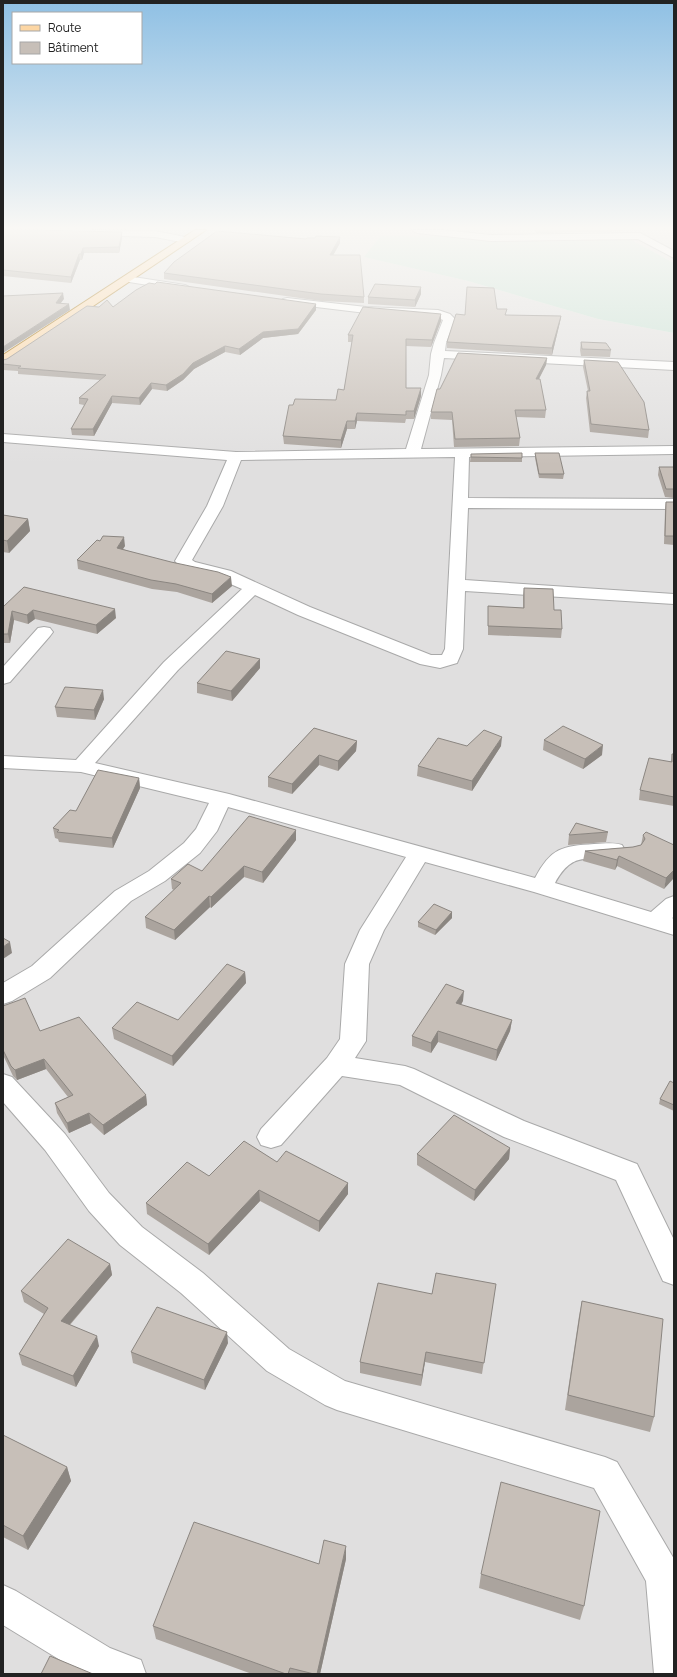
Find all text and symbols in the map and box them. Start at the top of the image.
legend [12,12,142,64]
text: Route [48,19,81,36]
text: Bâtiment [48,39,99,56]

